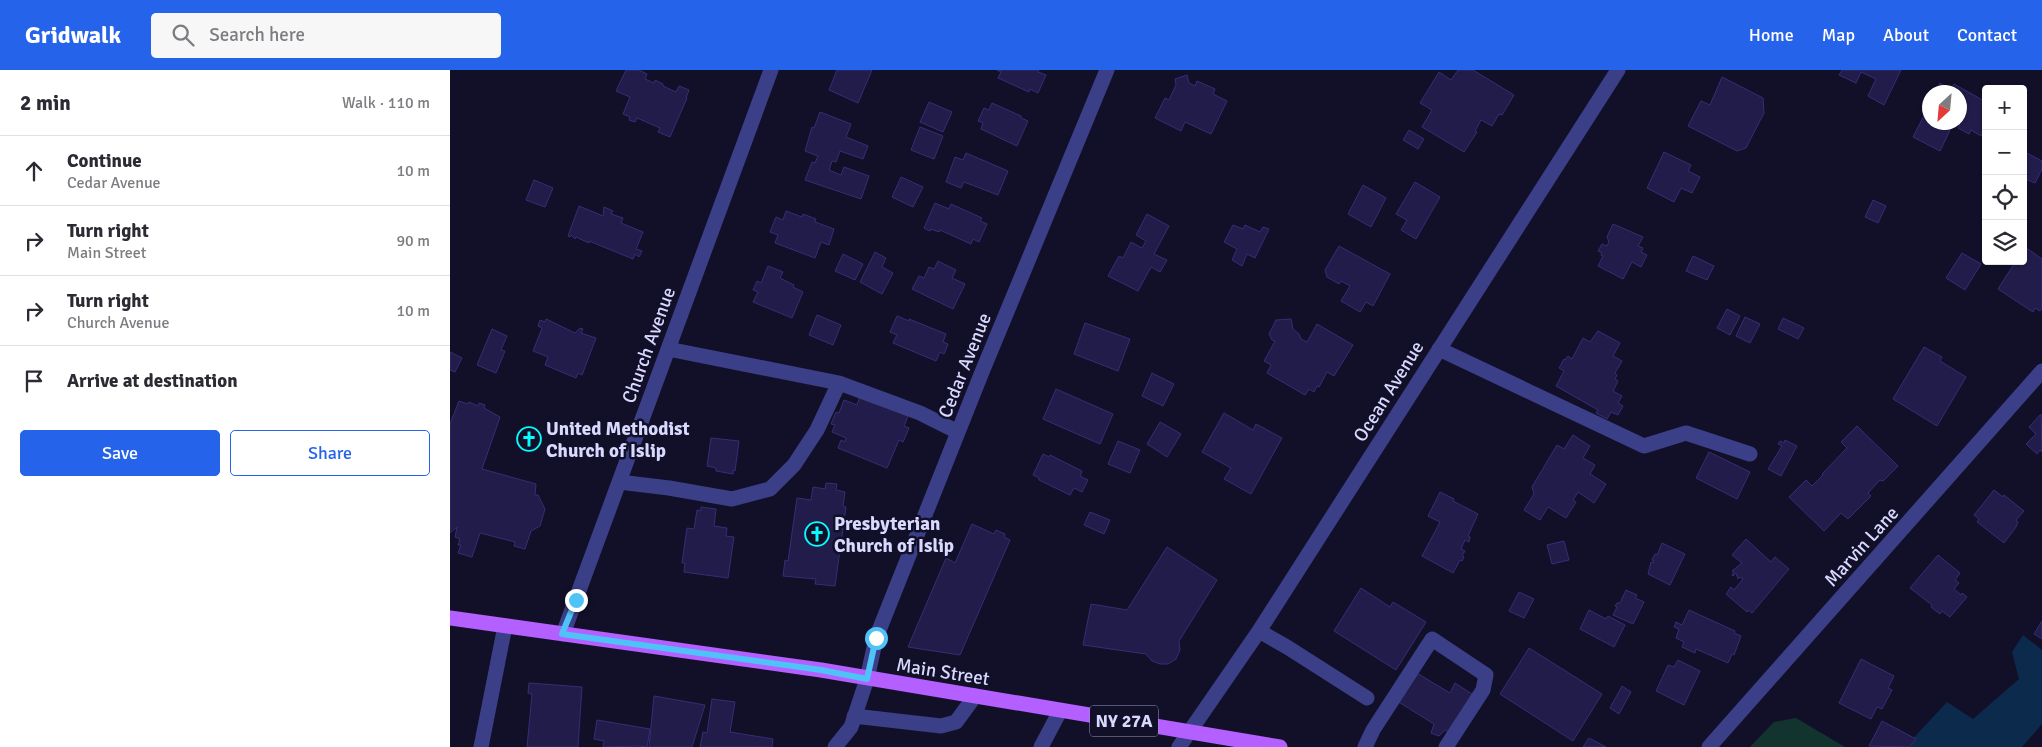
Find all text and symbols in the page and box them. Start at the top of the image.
search box [151,13,501,58]
text: Gridwalk [25,20,121,50]
icon: search [169,21,197,49]
text: Search here [209,23,305,47]
text: Home [1749,24,1794,46]
text: Map [1822,24,1855,46]
text: About [1883,24,1929,46]
text: Contact [1957,24,2017,46]
north arrow [1922,85,1967,130]
map controls [1982,85,2027,265]
button: + [1982,85,2027,130]
text: 2 min [20,90,71,116]
text: Walk · 110 m [342,93,430,113]
button: − [1982,130,2027,175]
text: Continue [67,149,142,173]
icon: ahead [20,157,48,185]
text: 10 m [396,161,430,181]
text: Cedar Avenue [67,173,161,193]
button: locate [1982,175,2027,220]
text: Turn right [67,219,149,243]
button: layers [1982,220,2027,265]
icon: right [20,227,48,255]
text: 90 m [396,231,430,251]
text: Main Street [67,243,146,263]
street label: Church Avenue [617,284,681,407]
text: Turn right [67,289,149,313]
icon: right [20,297,48,325]
text: 10 m [396,301,430,321]
street label: Cedar Avenue [933,309,997,421]
text: Church Avenue [67,313,170,333]
street label: Ocean Avenue [1348,337,1429,446]
icon: arrive [20,367,48,395]
text: Arrive at destination [67,369,238,393]
place label: United Methodist Church of Islip [546,417,690,463]
church icon: United Methodist Church of Islip [516,426,542,452]
button: Save [20,430,220,476]
button: Share [230,430,430,476]
street label: Marvin Lane [1819,502,1904,592]
place label: Presbyterian Church of Islip [834,512,954,558]
church icon: Presbyterian Church of Islip [804,521,830,547]
route end [565,589,588,612]
route start [865,627,888,650]
street label: Main Street [894,653,992,691]
road number: NY 27A [1090,706,1158,736]

